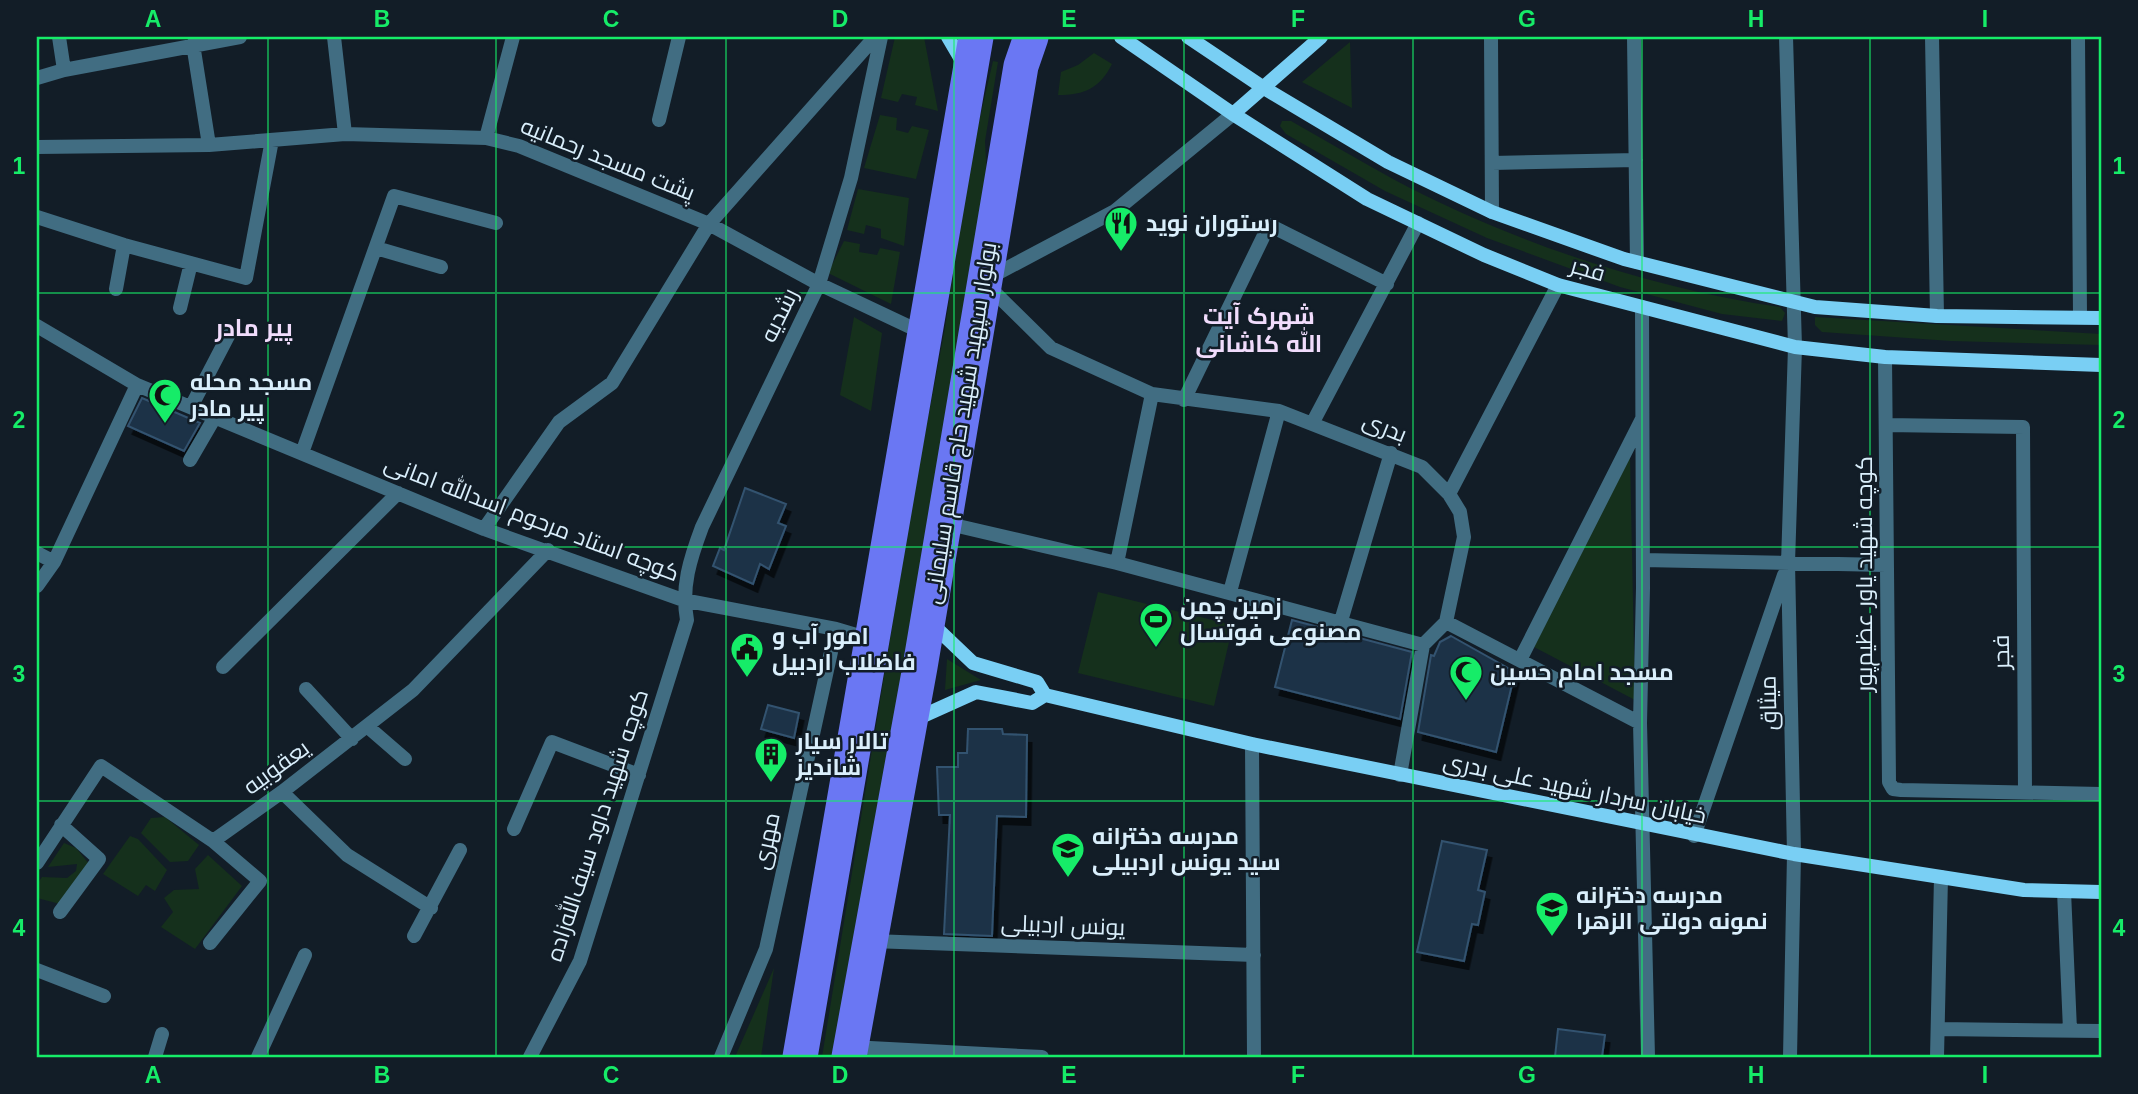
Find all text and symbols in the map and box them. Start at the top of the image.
text: A [145,6,161,32]
text: B [374,6,390,32]
text: C [603,6,619,32]
text: D [832,6,848,32]
text: E [1061,6,1077,32]
text: F [1291,6,1305,32]
text: G [1518,6,1536,32]
text: H [1748,6,1764,32]
text: I [1982,6,1988,32]
street label: پشت مسجد رحمانیه [516,112,699,208]
text: 1 [13,153,26,179]
text: 1 [2113,153,2126,179]
restaurant icon: رستوران نوید [1102,204,1140,253]
place label: رستوران نوید [1146,210,1278,237]
street label: بولوار سپهبد شهید حاج قاسم سلیمانی [919,240,1004,606]
street label: فجر [1566,251,1608,286]
street label: رشدیه [755,284,803,346]
district label: شهرک آیت الله کاشانی [1196,302,1322,358]
district label: پیر مادر [214,314,293,345]
place label: مسجد محله پیر مادر [189,369,312,424]
mosque icon: مسجد محله پیر مادر [146,376,184,425]
street label: بدری [1359,406,1411,448]
text: 2 [13,407,25,433]
text: 2 [2113,407,2125,433]
street label: کوچه استاد مرحوم اسدالله امانی [380,448,684,589]
street label: کوچه شهید یاور عظیم‌پور [1851,456,1880,694]
place label: زمین چمن مصنوعی فوتسال [1180,593,1362,646]
sports icon: زمین چمن مصنوعی فوتسال [1137,600,1175,649]
place label: امور آب و فاضلاب اردبیل [772,623,916,676]
public building icon: امور آب و فاضلاب اردبیل [728,630,766,679]
street label: فجر [1988,634,2014,672]
mosque icon: مسجد امام حسین [1447,653,1485,702]
place label: مسجد امام حسین [1490,659,1674,688]
text: 3 [13,661,25,687]
text: 3 [2113,661,2125,687]
street label: میثاق [1755,675,1782,731]
street label: کوچه شهید داود سیف‌الله‌زاده [539,685,655,965]
place label: تالار سیار شاندیز [795,728,888,781]
street label: یعقوبیه [238,734,314,800]
building icon: تالار سیار شاندیز [752,735,790,784]
street label: خیابان سردار شهید علی بدری [1441,747,1709,830]
street label: مهری [747,810,786,872]
place label: مدرسه دخترانه سید یونس اردبیلی [1092,823,1281,876]
school or university icon: مدرسه دخترانه سید یونس اردبیلی [1049,830,1087,879]
place label: مدرسه دخترانه نمونه دولتی الزهرا [1576,882,1768,935]
school or university icon: مدرسه دخترانه نمونه دولتی الزهرا [1533,889,1571,938]
street label: یونس اردبیلی [1000,910,1126,941]
text: 4 [13,915,26,941]
text: 4 [2113,915,2126,941]
text: A [145,1062,161,1088]
text: B [374,1062,390,1088]
text: C [603,1062,619,1088]
text: D [832,1062,848,1088]
text: E [1061,1062,1077,1088]
text: F [1291,1062,1305,1088]
text: G [1518,1062,1536,1088]
text: H [1748,1062,1764,1088]
text: I [1982,1062,1988,1088]

